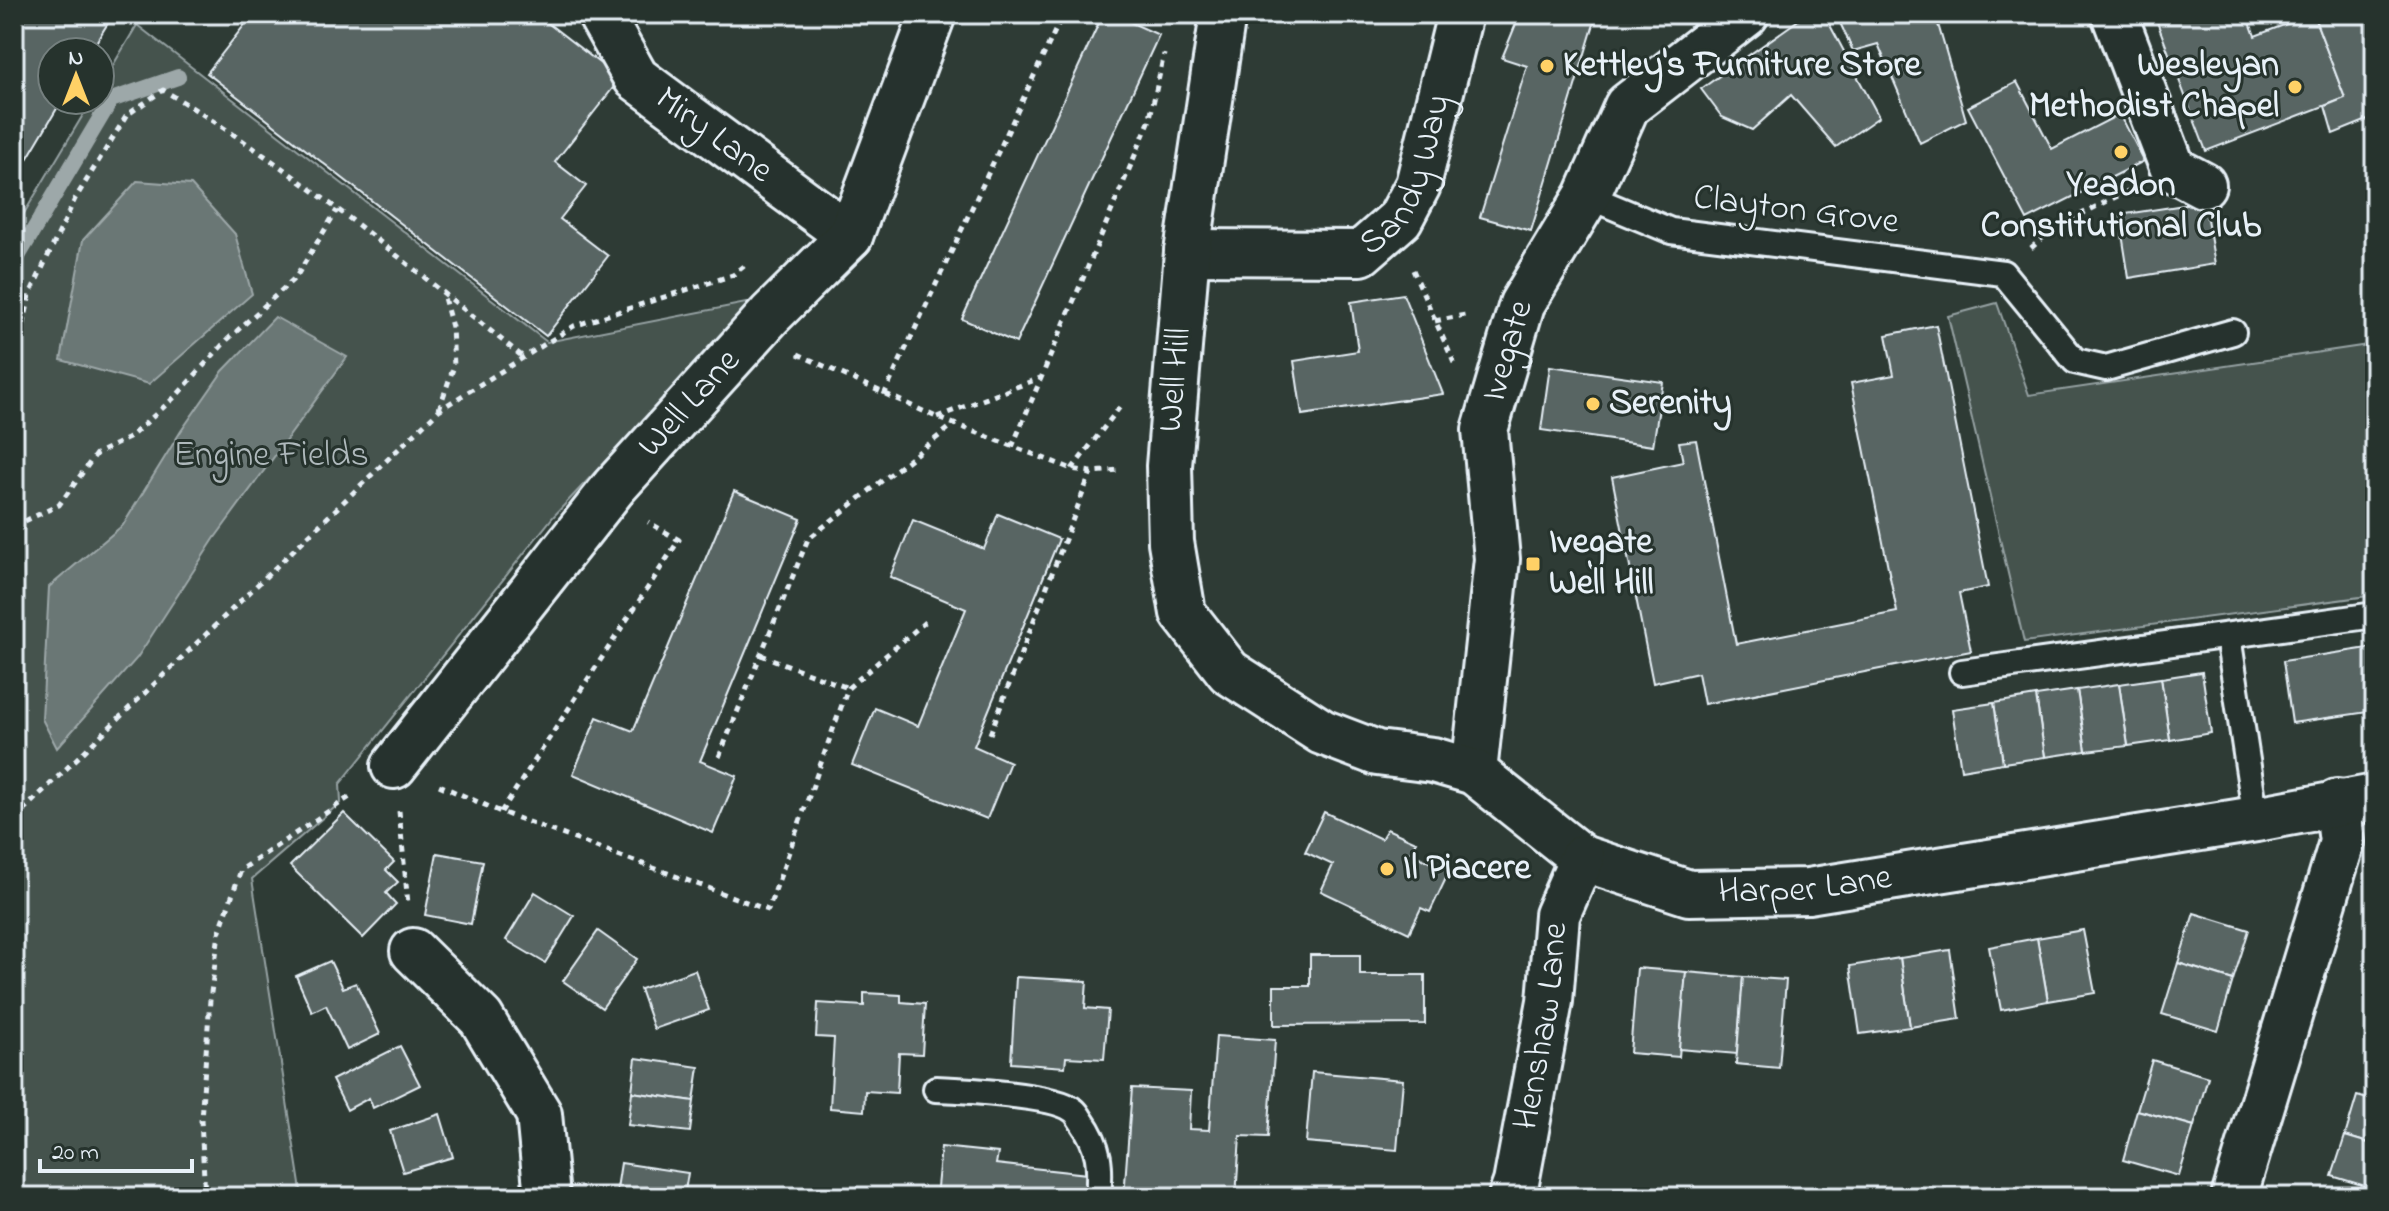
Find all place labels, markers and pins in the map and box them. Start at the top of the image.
place label: Kettley's Furniture Store [1563,40,1922,93]
place label: Wesleyan Methodist Chapel [2029,40,2279,134]
marker: Kettley's Furniture Store [1538,57,1556,75]
marker: Wesleyan Methodist Chapel [2286,78,2304,96]
marker: Yeadon Constitutional Club [2112,143,2130,161]
place label: Yeadon Constitutional Club [1981,160,2261,254]
place label: Serenity [1609,378,1732,431]
marker: Serenity [1584,395,1602,413]
place label: Ivegate Well Hill [1549,517,1654,611]
marker: Ivegate Well Hill [1524,555,1542,573]
place label: Il Piacere [1403,843,1531,896]
marker: Il Piacere [1378,860,1396,878]

